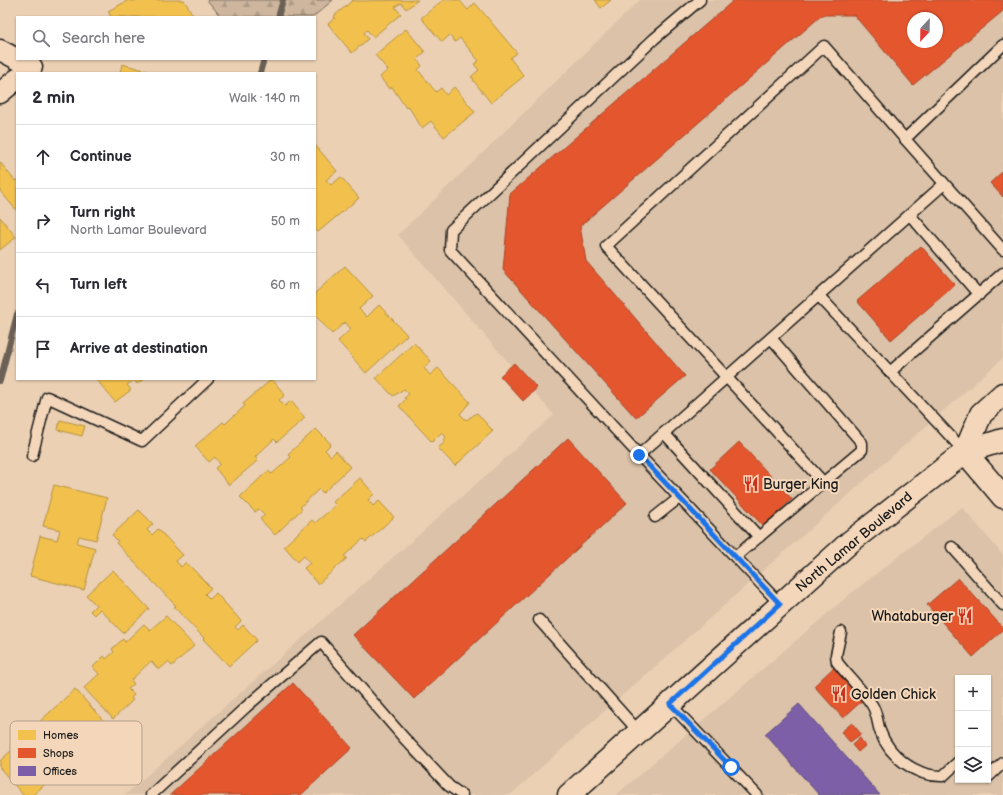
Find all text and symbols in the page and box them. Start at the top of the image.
north arrow [907,12,943,48]
search box [16,16,316,60]
icon: search [30,27,52,49]
text: Search here [62,29,145,48]
text: 2 min [32,88,75,108]
text: Walk · 140 m [229,90,300,106]
icon: ahead [32,146,54,168]
text: Continue [70,147,132,166]
text: 30 m [270,149,300,165]
text: Turn right [70,203,135,222]
icon: right [32,210,54,232]
text: 50 m [271,213,300,229]
text: North Lamar Boulevard [70,222,207,238]
icon: left [32,274,54,296]
text: Turn left [70,275,127,294]
text: 60 m [270,277,300,293]
icon: arrive [32,338,54,360]
text: Arrive at destination [70,339,208,358]
route end [630,446,648,464]
restaurant icon: Burger King [742,475,760,493]
place label: Burger King [763,476,839,493]
street label: North Lamar Boulevard [792,488,916,596]
restaurant icon: Whataburger [956,607,974,625]
place label: Whataburger [872,608,954,625]
map controls [955,675,991,783]
button: + [955,675,991,711]
restaurant icon: Golden Chick [830,685,848,703]
place label: Golden Chick [851,686,936,703]
button: − [955,711,991,747]
legend [10,721,142,785]
text: Homes [43,729,79,742]
text: Shops [43,747,74,760]
button: layers [955,747,991,783]
route start [722,758,740,776]
text: Offices [43,765,78,778]

